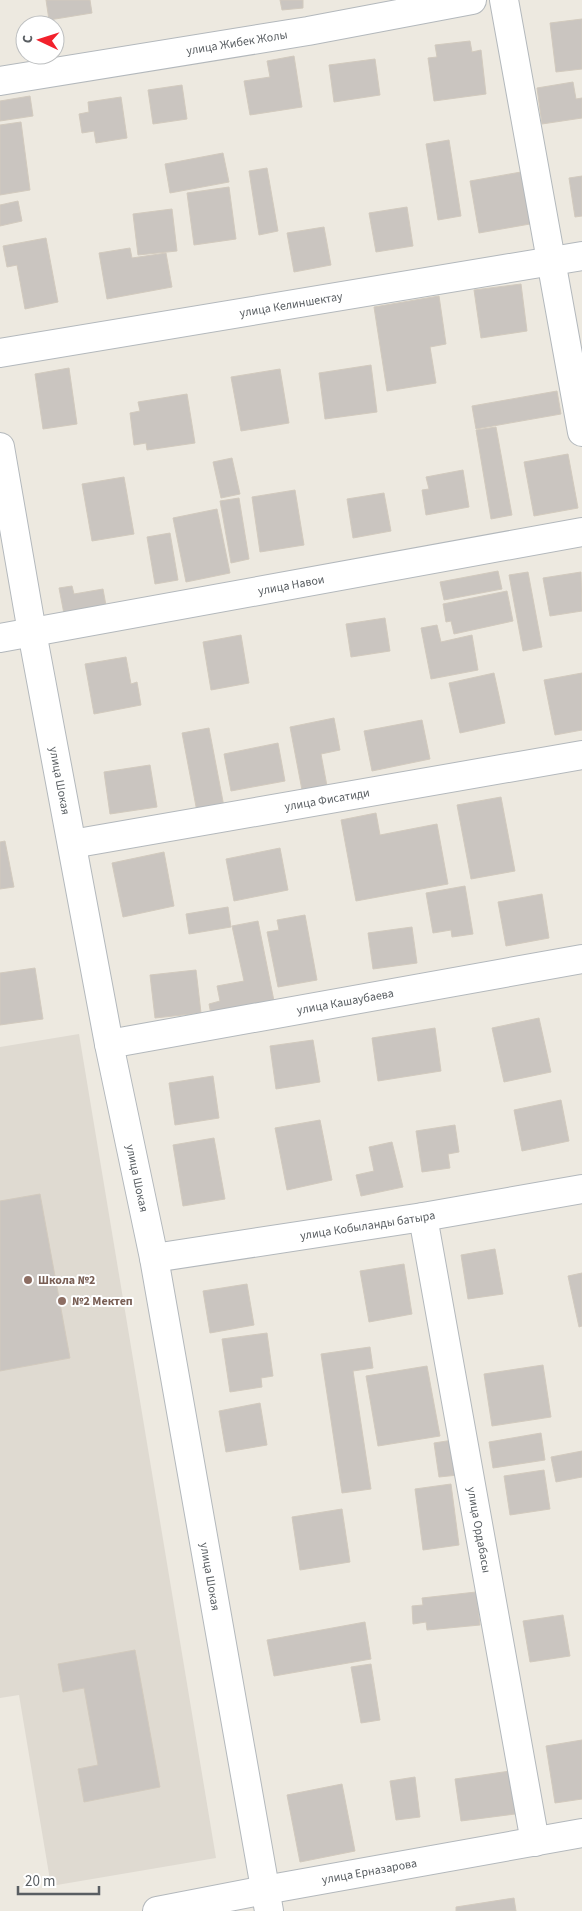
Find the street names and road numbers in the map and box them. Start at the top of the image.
street label: улица Жибек Жолы [185,26,289,59]
street label: улица Келиншектау [238,287,344,321]
street label: улица Навои [257,571,326,599]
street label: улица Шокая [45,745,74,816]
street label: улица Фисатиди [283,784,371,815]
street label: улица Кашаубаева [295,985,395,1019]
street label: улица Шокая [122,1143,153,1214]
street label: улица Кобыланды батыра [299,1207,436,1244]
street label: улица Ордабасы [463,1486,495,1574]
street label: улица Шокая [196,1541,224,1612]
street label: улица Ерназарова [320,1854,418,1888]

